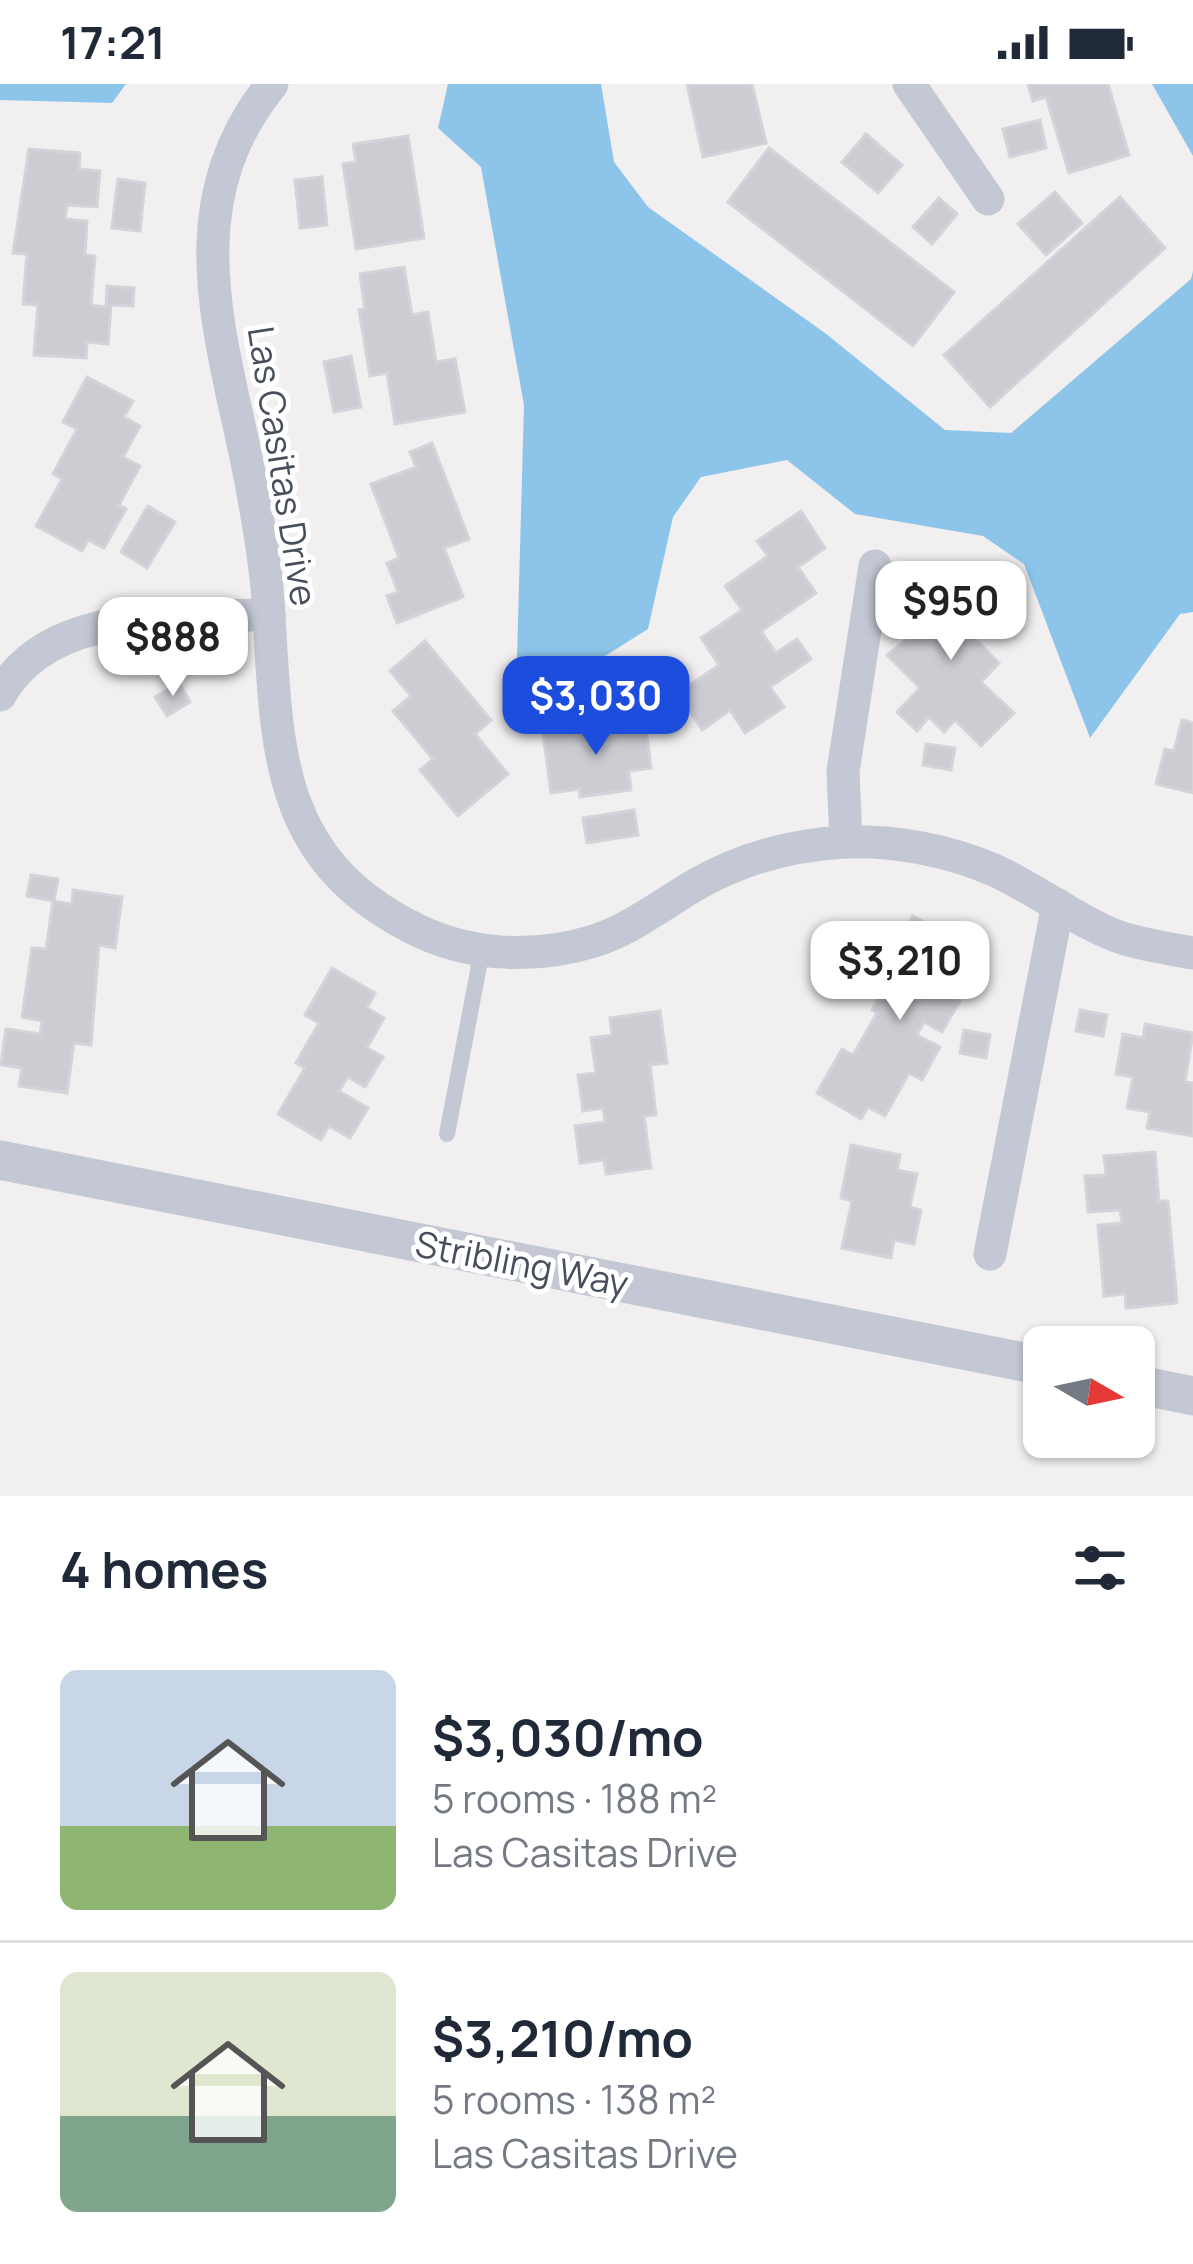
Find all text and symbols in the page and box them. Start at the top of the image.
text: 17:21 [60,11,166,73]
street label: Las Casitas Drive [237,323,329,609]
pin: $950 [880,561,1022,663]
text: $950 [902,573,1000,627]
pin: $888 [102,597,244,699]
text: $888 [125,609,221,663]
pin: $3,030 [498,656,694,758]
text: $3,030 [529,668,663,722]
pin: $3,210 [802,921,998,1023]
text: $3,210 [838,933,962,987]
street label: Stribling Way [411,1218,633,1308]
north arrow [1023,1326,1155,1458]
map controls [1023,1326,1155,1458]
text: 4 homes [60,1534,268,1603]
icon: filters [1067,1535,1133,1601]
text: $3,030/mo [432,1702,703,1771]
icon: home [156,1718,300,1862]
text: 5 rooms · 188 m² [432,1771,717,1825]
text: Las Casitas Drive [432,1825,738,1879]
text: $3,210/mo [432,2003,693,2072]
icon: home [156,2020,300,2164]
text: 5 rooms · 138 m² [432,2072,716,2126]
text: Las Casitas Drive [432,2126,738,2180]

